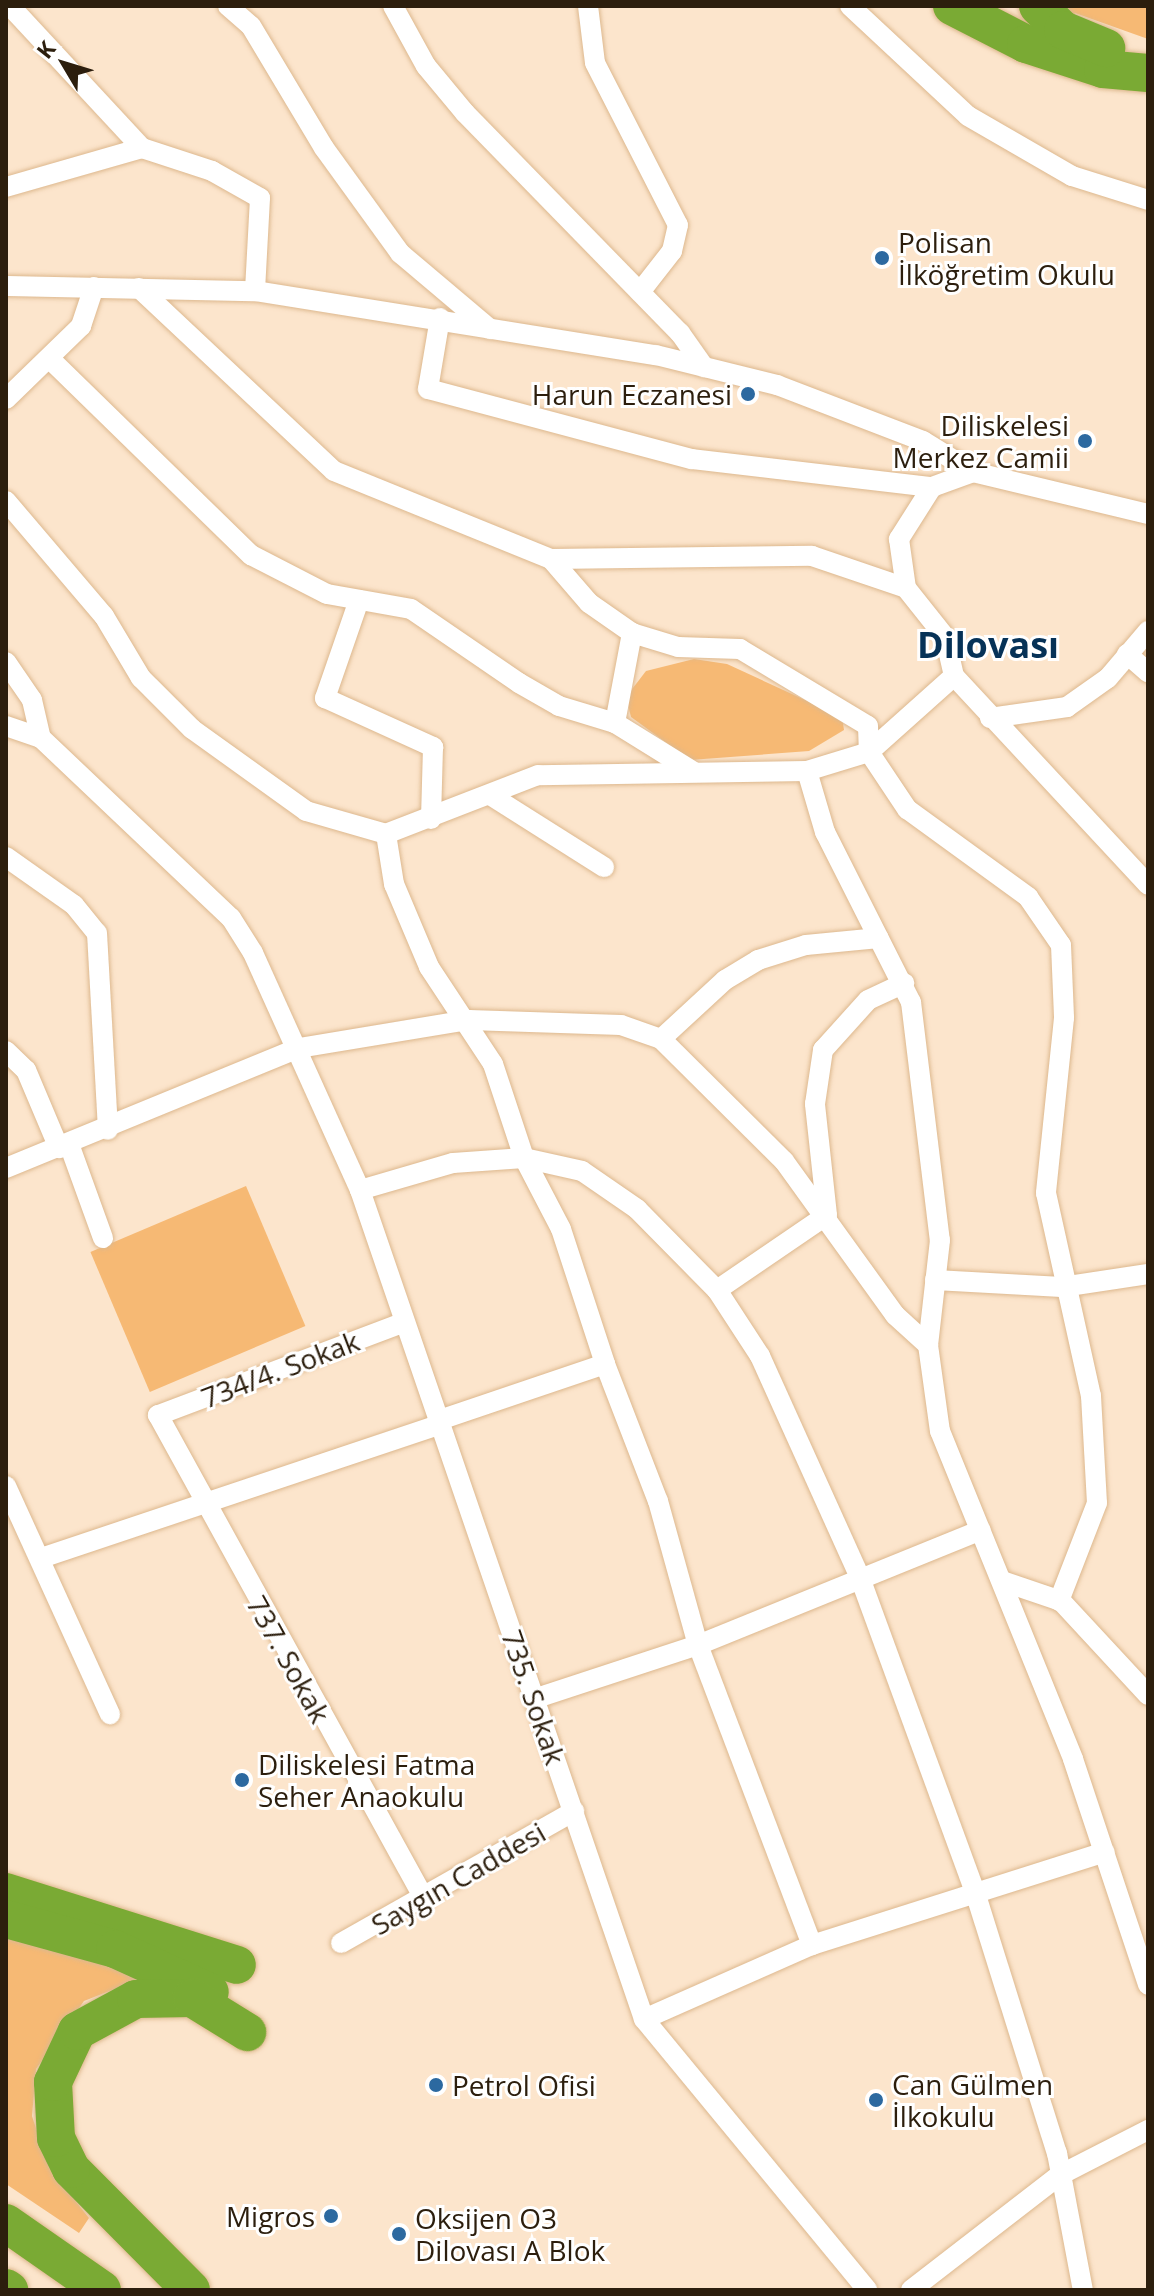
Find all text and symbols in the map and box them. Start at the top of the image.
north arrow [24,24,104,104]
text: K [29,34,61,64]
place label: Polisan İlköğretim Okulu [898,225,1115,291]
marker: Polisan İlköğretim Okulu [873,249,891,267]
place label: Harun Eczanesi [532,377,732,411]
marker: Harun Eczanesi [739,385,757,403]
place label: Diliskelesi Merkez Camii [893,408,1069,474]
marker: Diliskelesi Merkez Camii [1076,432,1094,450]
district label: Dilovası [917,623,1059,667]
street label: 734/4. Sokak [196,1324,364,1414]
street label: 737. Sokak [240,1590,338,1728]
street label: 735. Sokak [495,1625,573,1769]
place label: Diliskelesi Fatma Seher Anaokulu [258,1747,475,1813]
marker: Diliskelesi Fatma Seher Anaokulu [233,1771,251,1789]
street label: Saygın Caddesi [365,1815,551,1941]
place label: Can Gülmen İlkokulu [892,2067,1053,2133]
place label: Petrol Ofisi [452,2068,596,2102]
marker: Petrol Ofisi [427,2076,445,2094]
marker: Can Gülmen İlkokulu [867,2091,885,2109]
place label: Migros [226,2199,315,2233]
place label: Oksijen O3 Dilovası A Blok [415,2201,605,2267]
marker: Migros [322,2207,340,2225]
marker: Oksijen O3 Dilovası A Blok [390,2225,408,2243]

